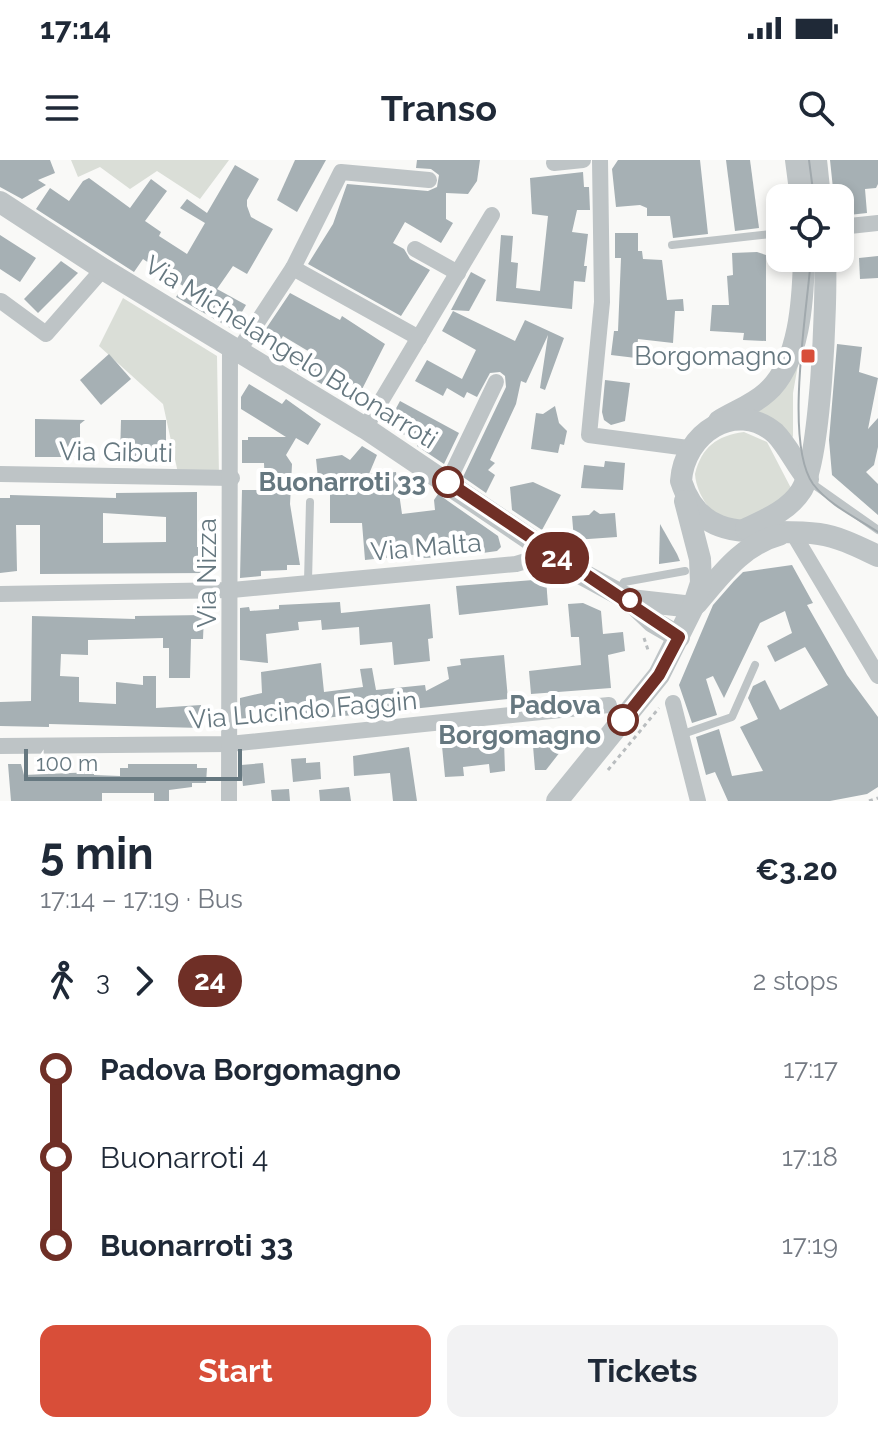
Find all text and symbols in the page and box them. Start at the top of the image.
text: 17:14 [40,11,111,46]
icon: menu [40,86,84,130]
icon: search [794,86,838,130]
text: Transo [381,87,497,129]
map controls [766,184,854,272]
button: locate [766,184,854,272]
street label: Via Michelangelo Buonarroti [139,249,443,455]
place label: Borgomagno [634,341,792,371]
marker: Borgomagno [799,347,817,365]
street label: Via Gibuti [59,436,173,468]
place label: Buonarroti 33 [259,467,426,497]
marker: Buonarroti 33 [433,467,463,497]
street label: Via Nizza [192,518,222,628]
street label: Via Malta [369,527,483,567]
line badge: 24 [521,532,593,584]
text: 24 [541,541,573,574]
unlabelled marker [619,589,641,611]
street label: Via Lucindo Faggin [188,685,418,735]
place label: Padova Borgomagno [438,690,601,750]
marker: Padova Borgomagno [608,705,638,735]
scale bar [24,745,242,781]
text: 100 m [36,750,98,776]
text: 5 min [40,828,154,879]
text: €3.20 [755,852,838,887]
text: 17:14 – 17:19 · Bus [40,884,243,914]
icon: walk [40,959,84,1003]
icon: forward [122,959,166,1003]
text: 24 [194,964,226,997]
text: 3 [96,966,110,996]
text: 2 stops [753,966,838,996]
text: Padova Borgomagno [100,1052,401,1087]
text: 17:17 [783,1054,838,1084]
text: Buonarroti 4 [100,1140,268,1175]
text: 17:18 [782,1142,838,1172]
text: Buonarroti 33 [100,1228,293,1263]
text: 17:19 [782,1230,838,1260]
button: Start [40,1325,431,1417]
button: Tickets [447,1325,838,1417]

